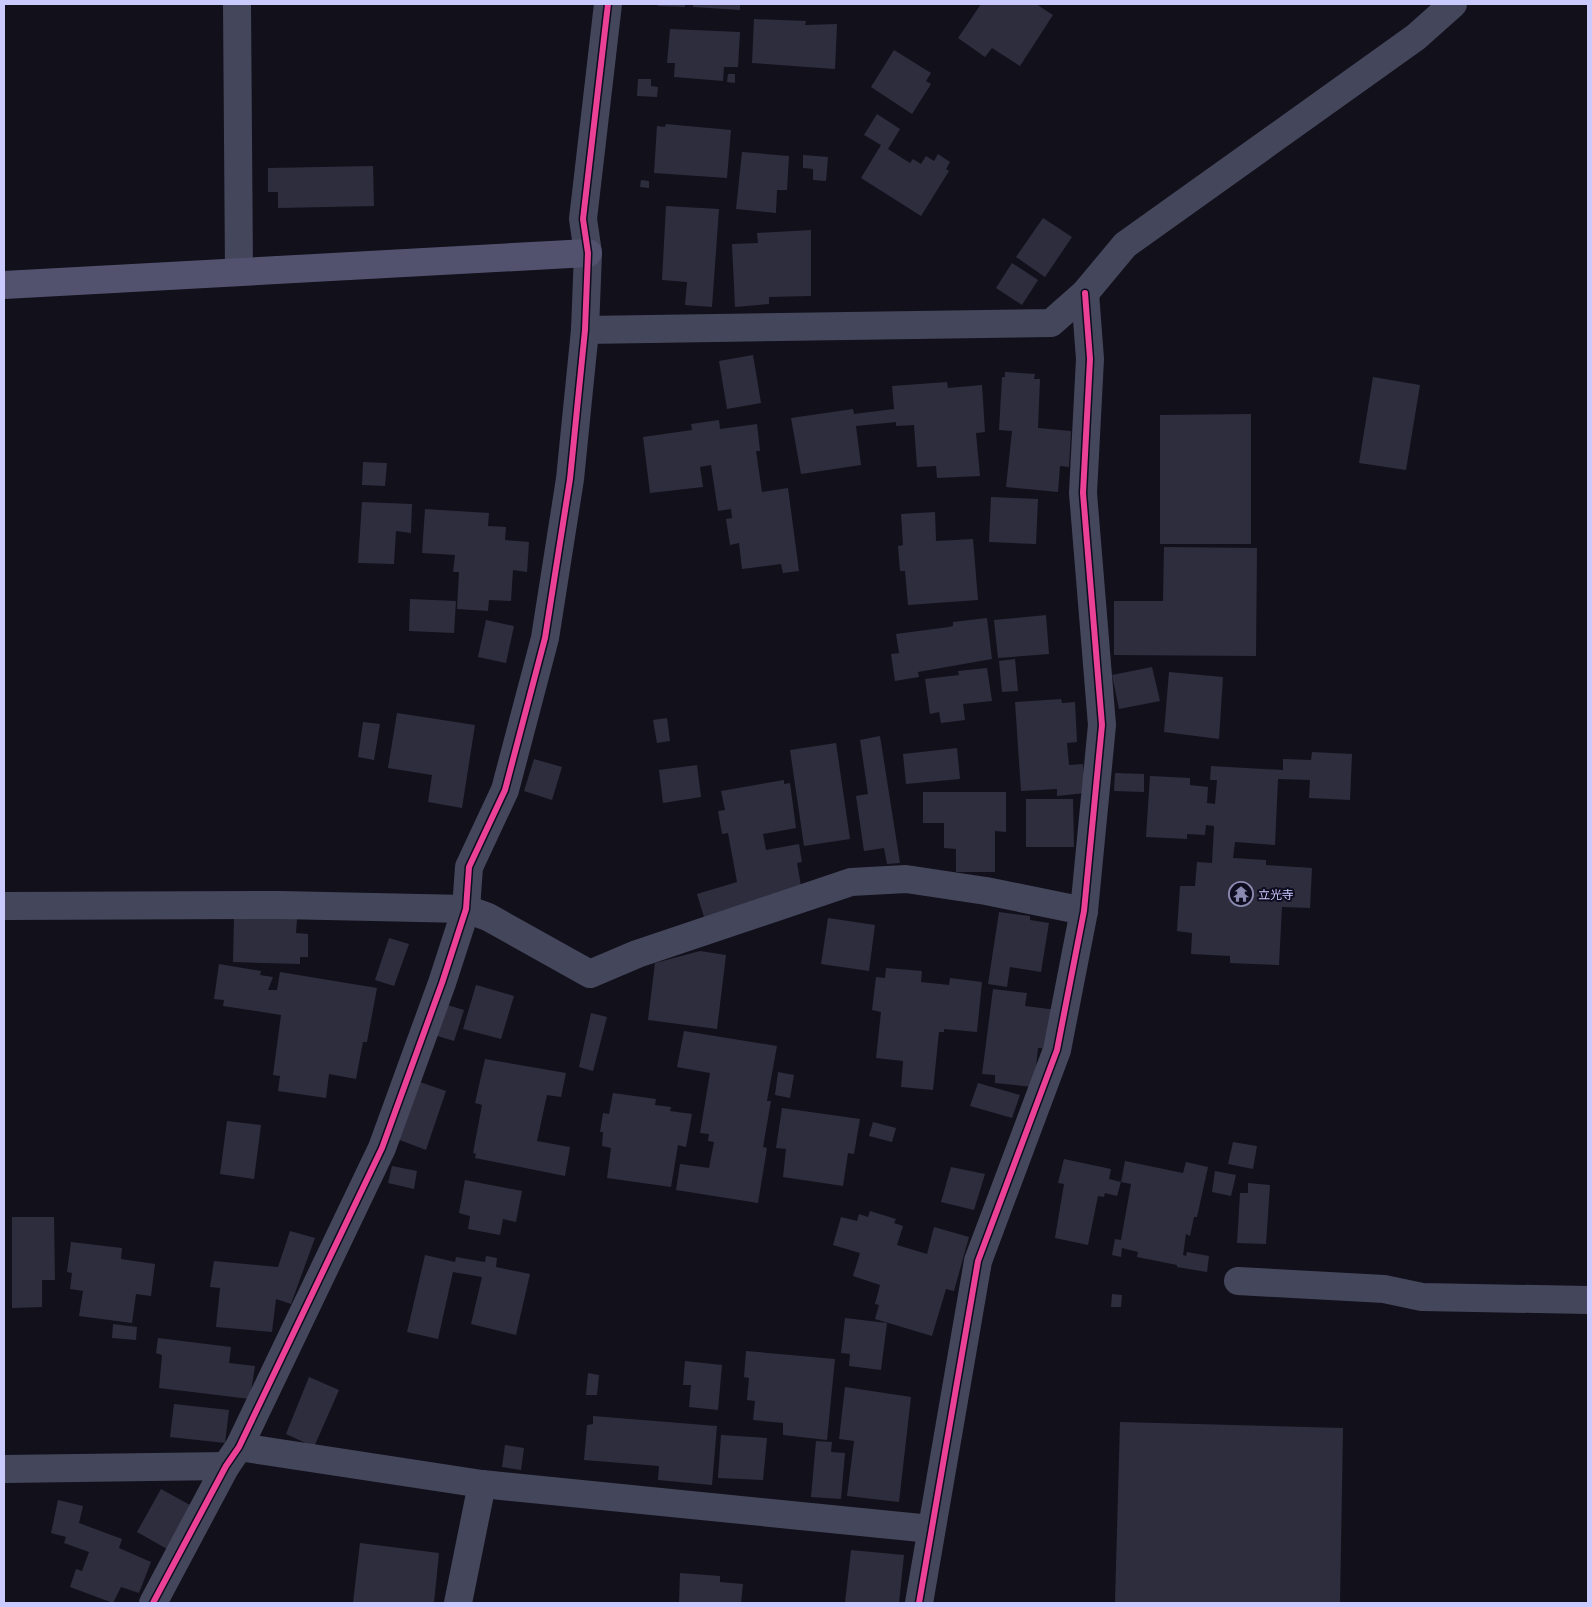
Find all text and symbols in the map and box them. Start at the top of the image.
temple icon: 立光寺 [1228,881,1254,907]
place label: 立光寺 [1258,887,1294,902]

